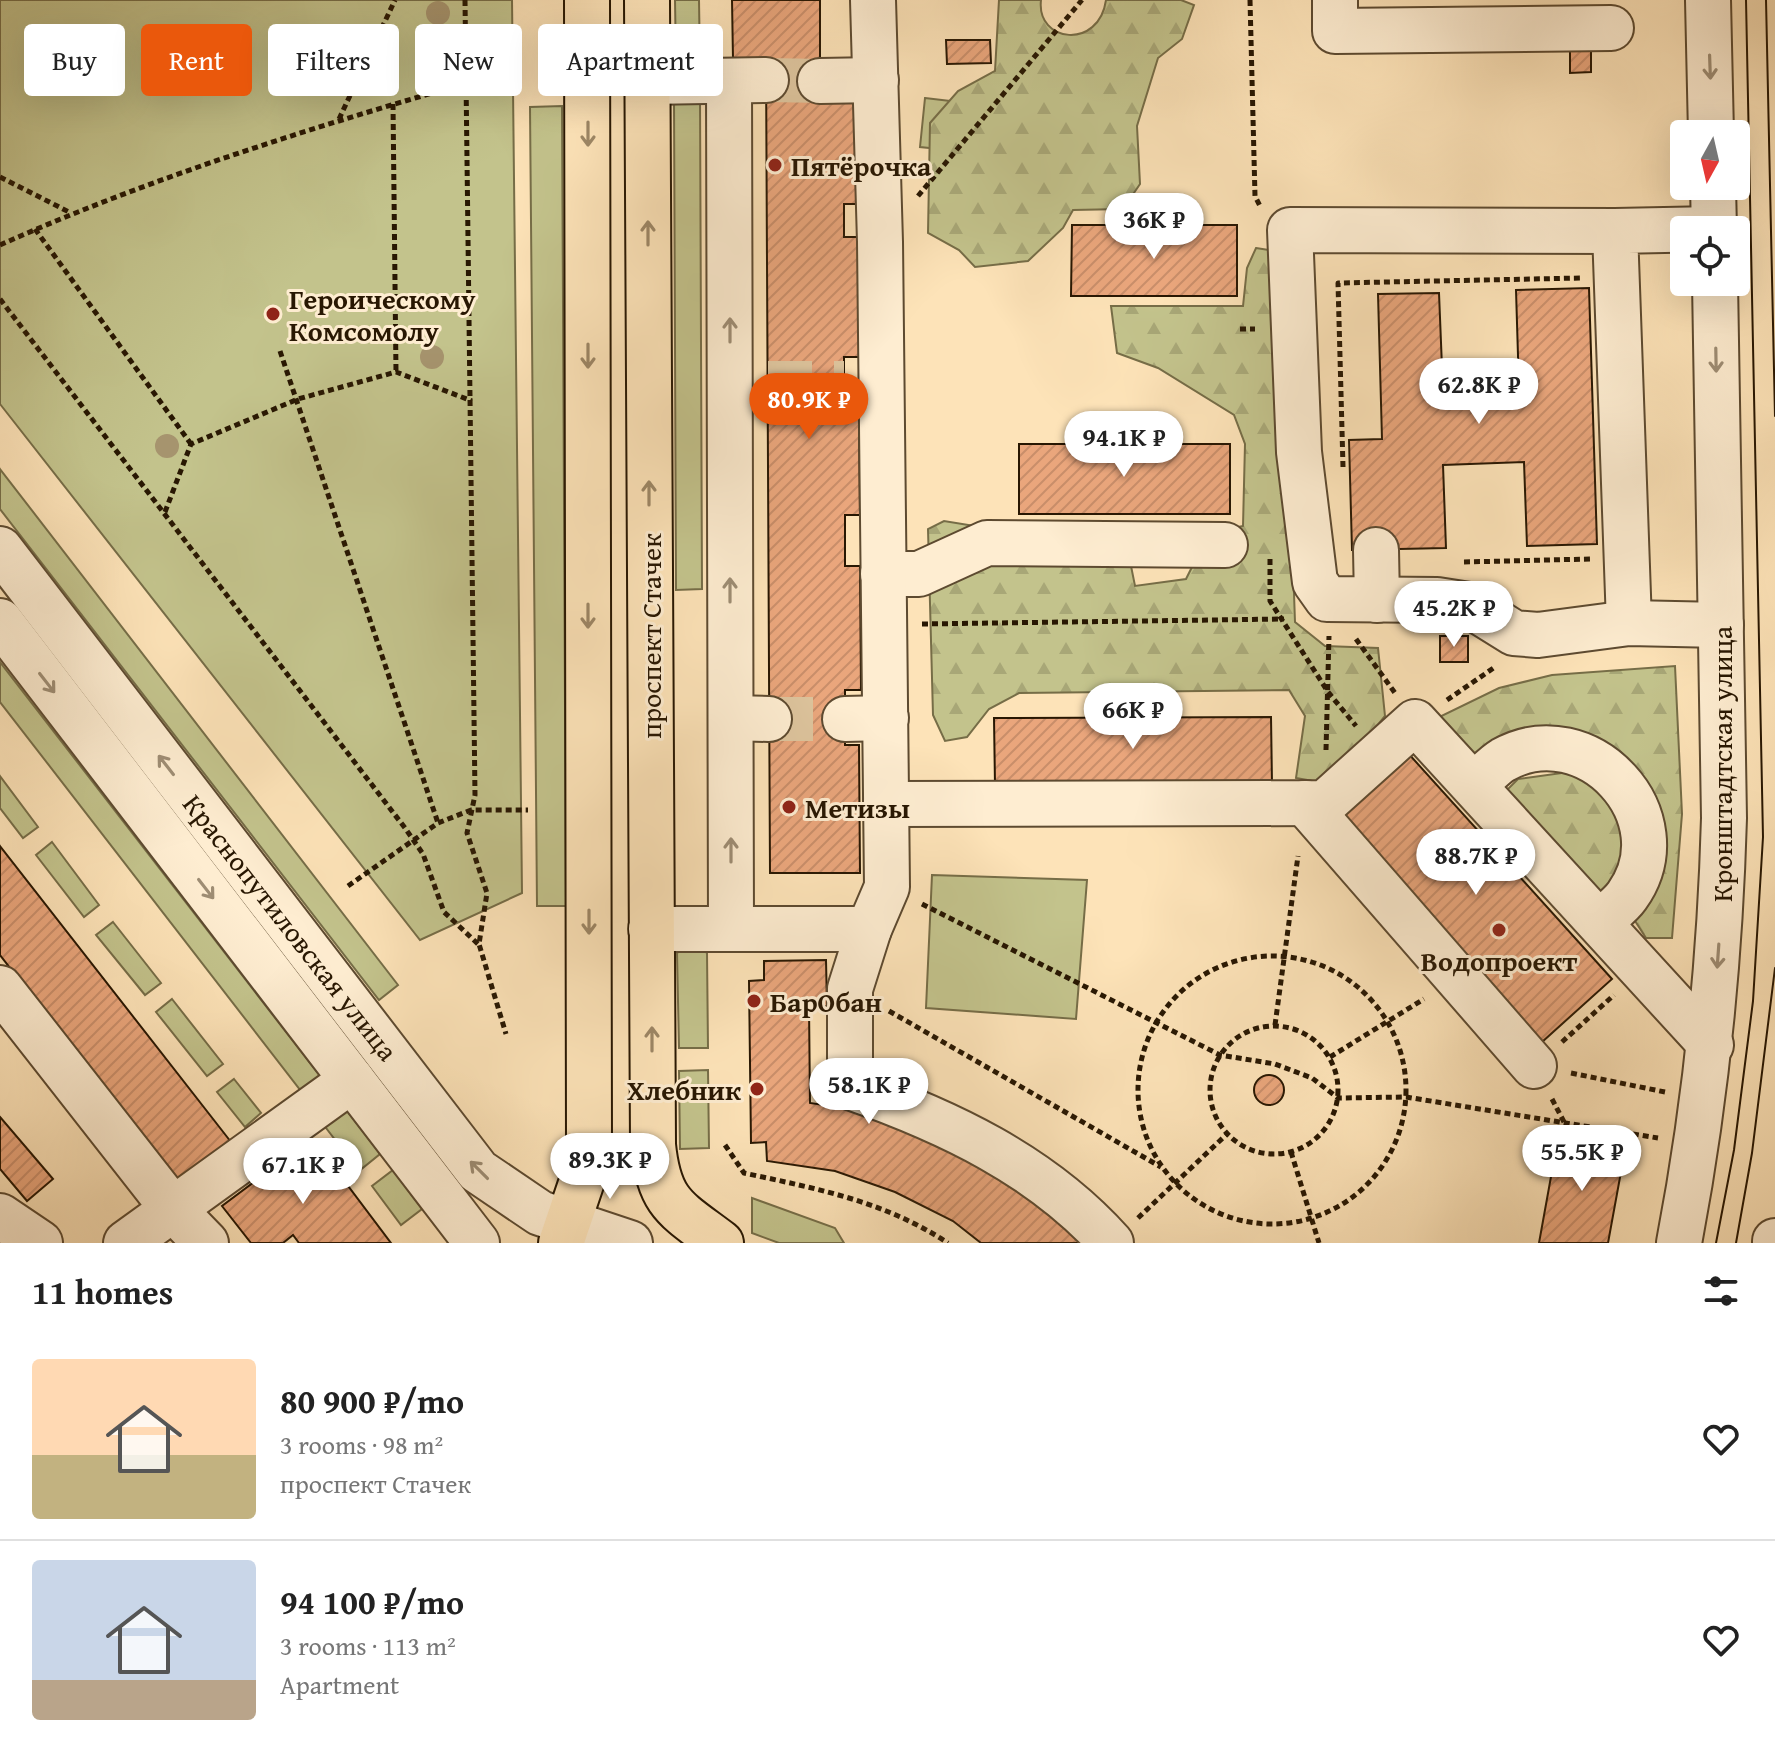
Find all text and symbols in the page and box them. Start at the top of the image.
chip: Buy [24,24,125,96]
chip: Rent [141,24,252,96]
chip: Filters [268,24,399,96]
chip: New [415,24,522,96]
chip: Apartment [538,24,723,96]
one-way arrow [1702,53,1717,80]
one-way arrow [580,120,596,147]
north arrow [1670,120,1750,200]
map controls [1670,120,1750,296]
place label: Пятёрочка [791,145,932,186]
marker: Пятёрочка [766,156,784,174]
pin: 36K ₽ [1098,193,1210,261]
text: 36K ₽ [1123,199,1185,238]
button: locate [1670,216,1750,296]
one-way arrow [640,220,656,247]
place label: Героическому Комсомолу [289,278,476,351]
marker: Героическому Комсомолу [264,305,282,323]
one-way arrow [722,317,738,344]
one-way arrow [580,342,596,369]
one-way arrow [1709,346,1724,373]
pin: 62.8K ₽ [1405,358,1553,426]
text: 62.8K ₽ [1437,364,1521,403]
pin: 80.9K ₽ [735,373,883,441]
text: 80.9K ₽ [767,379,851,418]
pin: 94.1K ₽ [1050,411,1198,479]
text: 94.1K ₽ [1082,417,1166,456]
one-way arrow [641,480,657,507]
street label: проспект Стачек [630,533,671,739]
one-way arrow [723,577,738,604]
pin: 45.2K ₽ [1380,581,1528,649]
text: 45.2K ₽ [1412,587,1496,626]
one-way arrow [580,602,596,629]
street label: Кронштадтская улица [1701,625,1742,902]
one-way arrow [39,672,56,693]
pin: 66K ₽ [1077,683,1189,751]
text: 66K ₽ [1102,689,1164,728]
one-way arrow [158,755,175,776]
street label: Краснопутиловская улица [174,785,409,1070]
place label: Метизы [805,787,910,828]
marker: Метизы [780,798,798,816]
pin: 88.7K ₽ [1402,829,1550,897]
text: 88.7K ₽ [1434,835,1518,874]
one-way arrow [723,837,739,864]
one-way arrow [197,878,214,900]
one-way arrow [581,908,597,935]
marker: Водопроект [1490,921,1508,939]
place label: Водопроект [1421,940,1577,981]
one-way arrow [1710,942,1725,969]
place label: БарОбан [770,981,882,1022]
marker: БарОбан [745,992,763,1010]
one-way arrow [644,1026,660,1053]
pin: 58.1K ₽ [795,1058,943,1126]
text: 58.1K ₽ [827,1064,911,1103]
place label: Хлебник [627,1069,742,1110]
marker: Хлебник [748,1080,766,1098]
pin: 55.5K ₽ [1508,1125,1656,1193]
text: 55.5K ₽ [1540,1131,1624,1170]
pin: 89.3K ₽ [536,1133,684,1201]
pin: 67.1K ₽ [229,1138,377,1206]
text: 89.3K ₽ [568,1139,652,1178]
text: 67.1K ₽ [261,1144,345,1183]
one-way arrow [470,1160,489,1180]
text: 11 homes [32,1267,173,1316]
icon: filters [1699,1269,1743,1313]
text: 80 900 ₽/mo [280,1376,464,1425]
icon: home [96,1391,192,1487]
icon: heart [1699,1417,1743,1461]
text: 3 rooms · 98 m² [280,1425,443,1464]
text: проспект Стачек [280,1464,471,1503]
text: 94 100 ₽/mo [280,1577,464,1626]
icon: home [96,1592,192,1688]
icon: heart [1699,1618,1743,1662]
text: 3 rooms · 113 m² [280,1626,456,1665]
text: Apartment [280,1665,399,1704]

